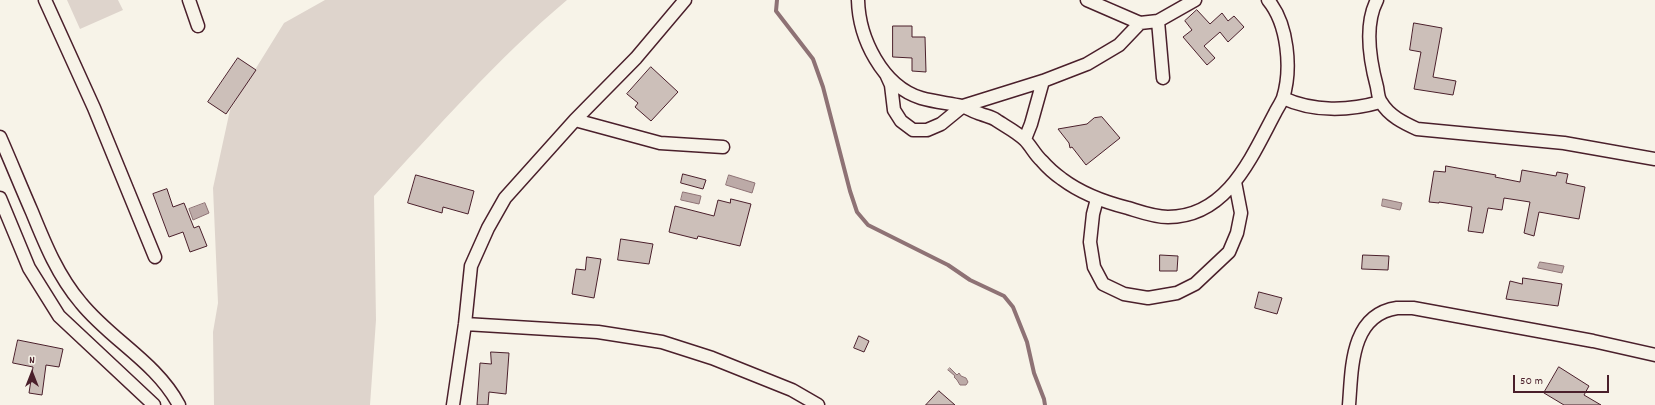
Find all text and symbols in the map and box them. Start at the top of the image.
north arrow [12,353,52,393]
text: N [29,353,35,369]
scale bar [1515,367,1611,393]
text: 50 m [1520,373,1543,390]

